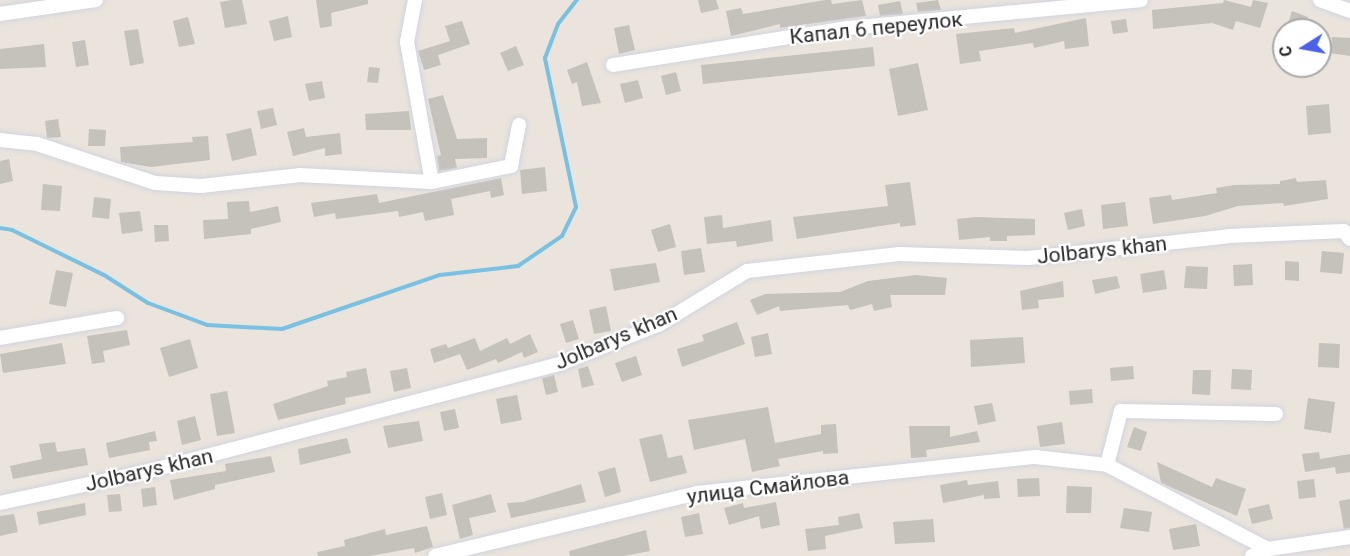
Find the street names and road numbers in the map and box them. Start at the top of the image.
street label: Капал 6 переулок [788,6,964,50]
street label: Jolbarys khan [1036,231,1168,269]
street label: Jolbarys khan [551,301,681,375]
street label: Jolbarys khan [83,443,215,497]
street label: улица Смайлова [685,465,851,509]

